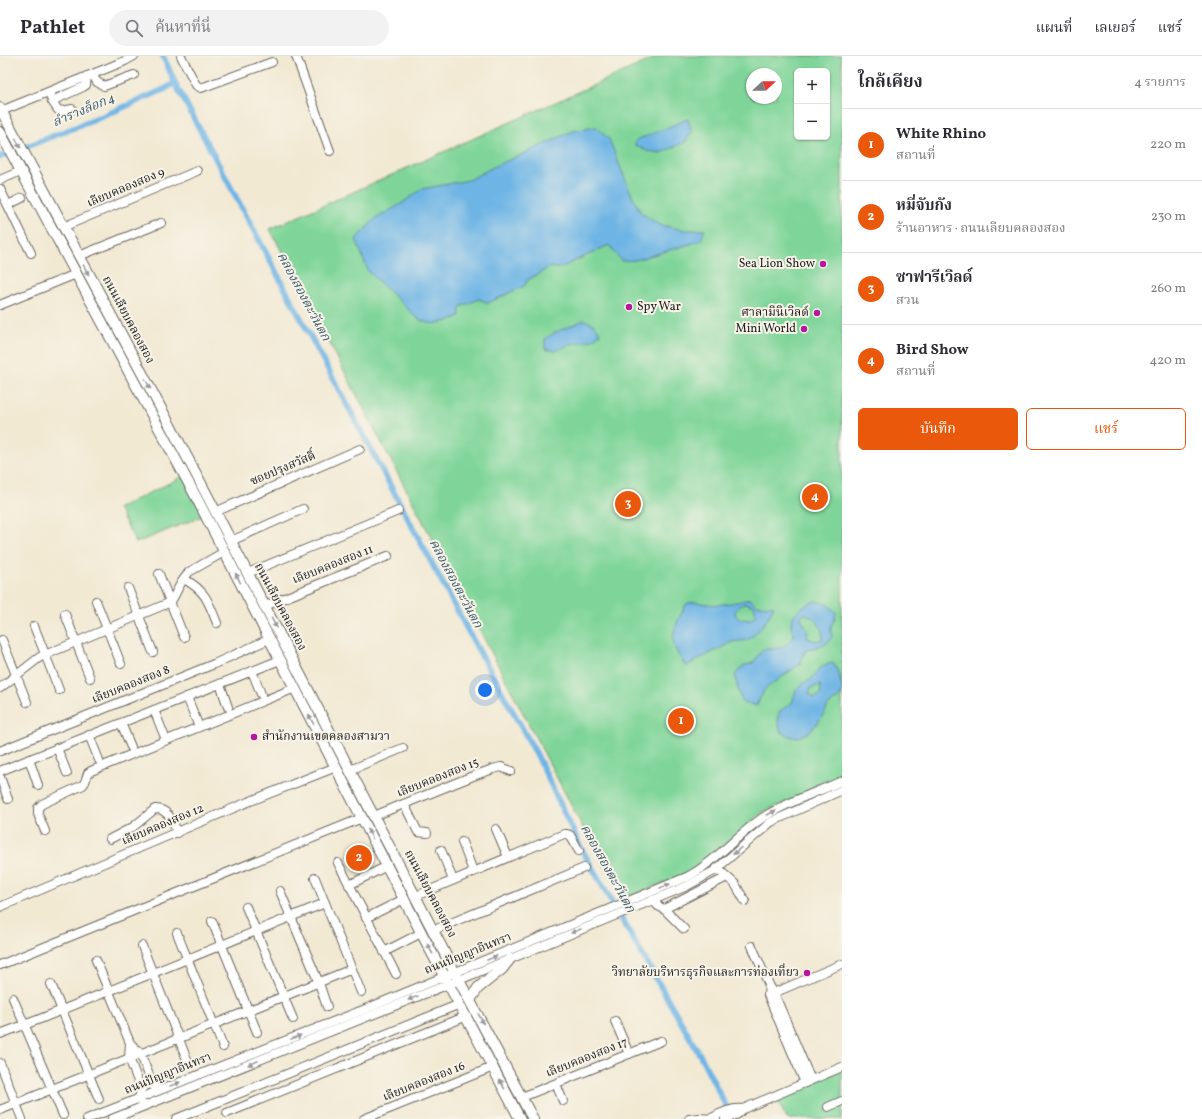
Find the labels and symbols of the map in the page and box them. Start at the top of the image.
north arrow [746,68,782,104]
water label: ลำรางล็อก 4 [50,90,118,132]
one-way arrow [15,137,22,149]
street label: เลียบคลองสอง 9 [85,164,167,212]
water label: คลองสองตะวันตก [272,249,335,346]
place label: Sea Lion Show [739,256,816,272]
marker: Sea Lion Show [818,259,828,269]
one-way arrow [83,264,89,276]
street label: ถนนเลียบคลองสอง [98,273,158,367]
place label: Spy War [637,299,681,315]
marker: Spy War [624,302,634,312]
place label: ศาลามินิเวิลด์ [741,305,809,321]
marker: ศาลามินิเวิลด์ [812,308,822,318]
place label: Mini World [736,321,796,337]
marker: Mini World [799,324,809,334]
one-way arrow [144,379,151,390]
street label: ซอยปรุงสวัสดิ์ [247,446,319,490]
pin: 4 [802,482,828,512]
pin: 3 [615,489,641,519]
water label: คลองสองตะวันตก [424,536,487,633]
street label: เลียบคลองสอง 11 [290,542,376,588]
street label: ถนนเลียบคลองสอง [250,560,310,654]
one-way arrow [235,573,241,584]
one-way arrow [270,617,277,629]
street label: เลียบคลองสอง 8 [90,662,172,708]
your location [475,680,495,700]
pin: 1 [668,706,694,736]
one-way arrow [308,713,314,724]
place label: สำนักงานเขตคลองสามวา [262,729,390,745]
marker: สำนักงานเขตคลองสามวา [249,732,259,742]
street label: เลียบคลองสอง 15 [395,754,481,802]
street label: เลียบคลองสอง 12 [120,801,206,849]
one-way arrow [766,810,777,816]
water label: คลองสองตะวันตก [575,822,639,917]
one-way arrow [367,828,374,840]
pin: 2 [346,843,372,873]
one-way arrow [732,846,741,855]
street label: ถนนเลียบคลองสอง [400,847,460,941]
one-way arrow [660,883,672,889]
street label: ถนนปัญญาอินทรา [422,929,514,979]
one-way arrow [570,929,582,935]
one-way arrow [427,943,434,955]
one-way arrow [486,954,498,960]
place label: วิทยาลัยบริหารธุรกิจและการท่องเที่ยว [611,963,799,981]
marker: วิทยาลัยบริหารธุรกิจและการท่องเที่ยว [802,968,812,978]
one-way arrow [407,996,419,1002]
one-way arrow [477,1014,484,1025]
one-way arrow [291,1033,303,1039]
street label: เลียบคลองสอง 17 [544,1034,630,1082]
street label: ถนนปัญญาอินทรา [122,1049,214,1099]
street label: เลียบคลองสอง 16 [381,1058,467,1106]
one-way arrow [247,1060,259,1066]
one-way arrow [499,1079,505,1090]
one-way arrow [170,1081,182,1087]

